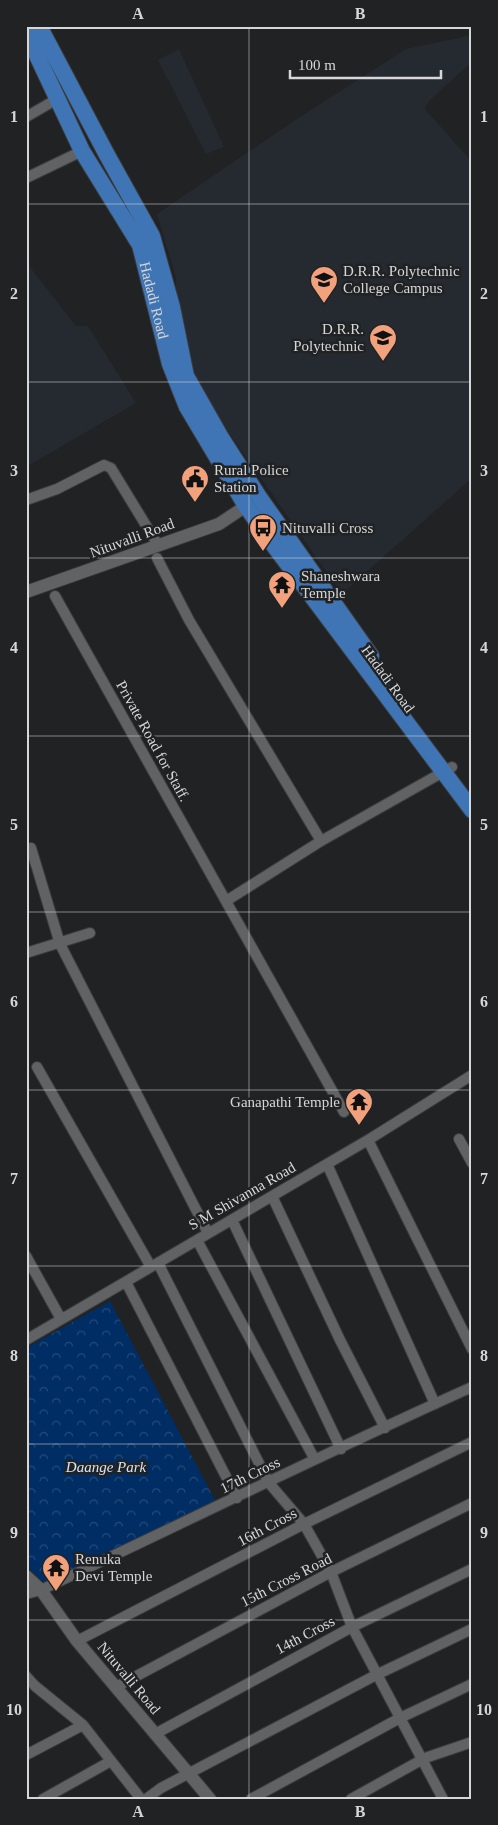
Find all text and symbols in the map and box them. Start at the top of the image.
text: A [132,5,144,22]
text: B [355,5,366,22]
scale bar [290,48,442,80]
text: 100 m [298,57,336,73]
text: 1 [10,108,18,125]
text: 1 [480,108,488,125]
street label: Hadadi Road [137,260,171,341]
place label: D.R.R. Polytechnic College Campus [343,263,460,296]
school or university icon: D.R.R. Polytechnic College Campus [309,265,339,304]
text: 2 [10,285,18,302]
text: 2 [480,285,488,302]
place label: D.R.R. Polytechnic [293,321,364,354]
school or university icon: D.R.R. Polytechnic [368,323,398,362]
text: 3 [10,462,18,479]
place label: Rural Police Station [214,462,289,495]
text: 3 [480,462,488,479]
public building icon: Rural Police Station [180,464,210,503]
bus stop icon: Nituvalli Cross [248,513,278,552]
street label: Nituvalli Road [88,515,177,561]
place label: Nituvalli Cross [282,520,373,536]
place label: Shaneshwara Temple [301,568,380,601]
temple icon: Shaneshwara Temple [267,570,297,609]
text: 4 [10,639,18,656]
text: 4 [480,639,488,656]
street label: Hadadi Road [358,642,418,716]
street label: Private Road for Staff. [113,678,193,804]
text: 5 [10,816,18,833]
text: 5 [480,816,488,833]
text: 6 [10,993,18,1010]
text: 6 [480,993,488,1010]
temple icon: Ganapathi Temple [344,1087,374,1126]
place label: Ganapathi Temple [230,1094,340,1110]
street label: S M Shivanna Road [186,1159,299,1233]
text: 7 [10,1170,18,1187]
text: 7 [480,1170,488,1187]
text: 8 [10,1347,18,1364]
text: 8 [480,1347,488,1364]
street label: 17th Cross [217,1454,283,1496]
park label: Daange Park [65,1459,147,1475]
street label: 16th Cross [235,1505,299,1549]
text: 9 [10,1524,18,1541]
text: 9 [480,1524,488,1541]
street label: 15th Cross Road [238,1550,335,1610]
place label: Renuka Devi Temple [75,1551,153,1584]
temple icon: Renuka Devi Temple [41,1553,71,1592]
street label: 14th Cross [273,1613,337,1657]
street label: Nituvalli Road [94,1639,164,1718]
text: 10 [6,1701,22,1718]
text: 10 [476,1701,492,1718]
text: A [132,1803,144,1820]
text: B [355,1803,366,1820]

